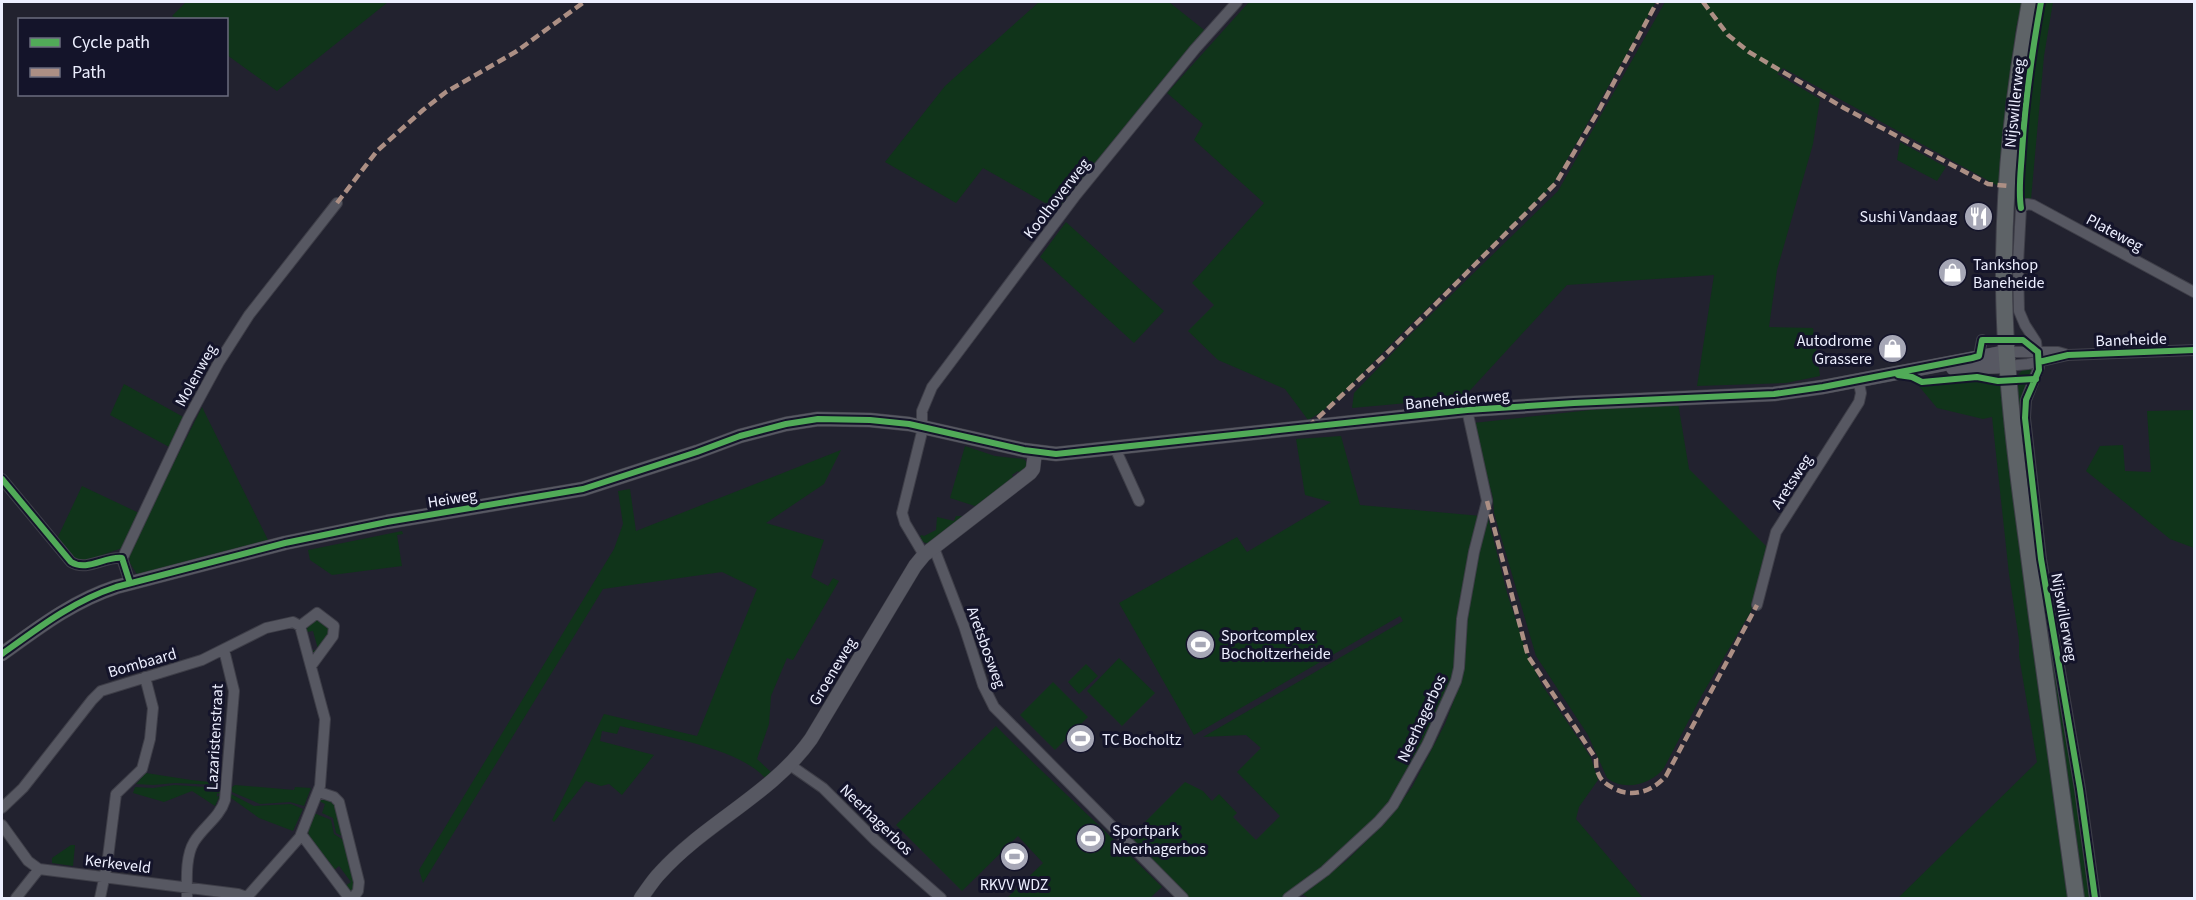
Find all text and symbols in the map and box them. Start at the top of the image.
legend [18,18,228,96]
text: Cycle path [72,30,150,55]
street label: Nijswillerweg [1999,57,2031,149]
text: Path [72,60,106,85]
street label: Koolhoverweg [1018,154,1095,243]
restaurant icon: Sushi Vandaag [1962,200,1994,232]
place label: Sushi Vandaag [1859,206,1957,228]
street label: Plateweg [2082,209,2147,257]
place label: Tankshop Baneheide [1973,254,2045,294]
shop icon: Tankshop Baneheide [1936,257,1968,289]
street label: Baneheide [2095,328,2167,352]
place label: Autodrome Grassere [1797,330,1872,370]
shop icon: Autodrome Grassere [1877,333,1909,365]
street label: Molenweg [170,340,222,411]
street label: Baneheiderweg [1404,384,1510,416]
street label: Aretsweg [1766,450,1818,513]
street label: Heiweg [426,484,478,514]
street label: Nijswillerweg [2045,571,2083,663]
street label: Aretsbosweg [961,604,1011,691]
place label: Sportcomplex Bocholtzerheide [1221,625,1331,665]
sports icon: Sportcomplex Bocholtzerheide [1184,628,1216,660]
street label: Groeneweg [804,633,862,710]
street label: Bombaard [105,643,179,683]
street label: Neerhagerbos [1392,671,1452,766]
street label: Lazaristenstraat [201,683,229,791]
sports icon: TC Bocholtz [1065,723,1097,755]
place label: TC Bocholtz [1102,729,1182,751]
street label: Neerhagerbos [835,779,918,861]
place label: Sportpark Neerhagerbos [1112,820,1206,860]
sports icon: Sportpark Neerhagerbos [1075,823,1107,855]
sports icon: RKVV WDZ [998,840,1030,872]
street label: Kerkeveld [83,849,152,879]
place label: RKVV WDZ [980,874,1048,896]

